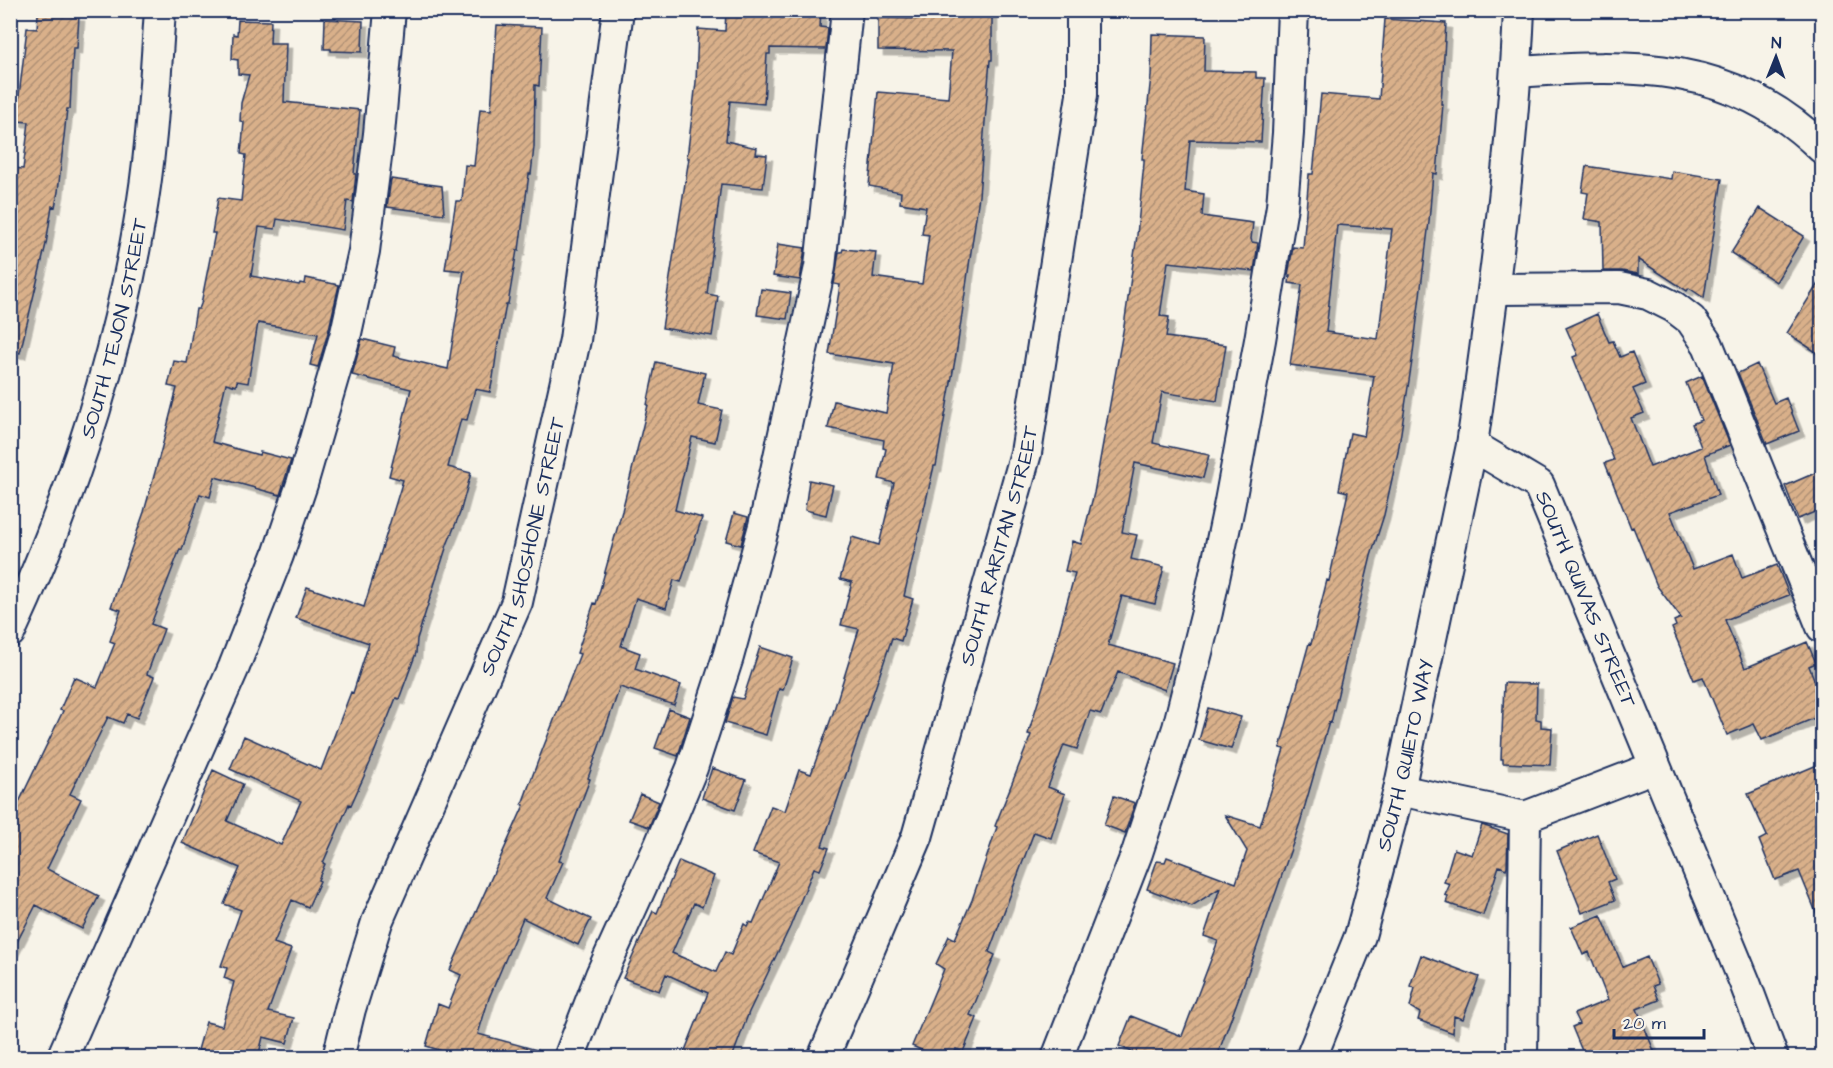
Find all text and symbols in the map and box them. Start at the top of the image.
north arrow [1746,27,1806,87]
text: N [1771,32,1781,54]
street label: SOUTH TEJON STREET [72,215,154,442]
street label: SOUTH SHOSHONE STREET [472,413,572,680]
street label: SOUTH RARITAN STREET [952,423,1045,669]
street label: SOUTH QUIVAS STREET [1528,486,1644,712]
street label: SOUTH QUIETO WAY [1369,656,1441,854]
scale bar [1614,1002,1704,1040]
text: 20 m [1623,1011,1666,1036]

